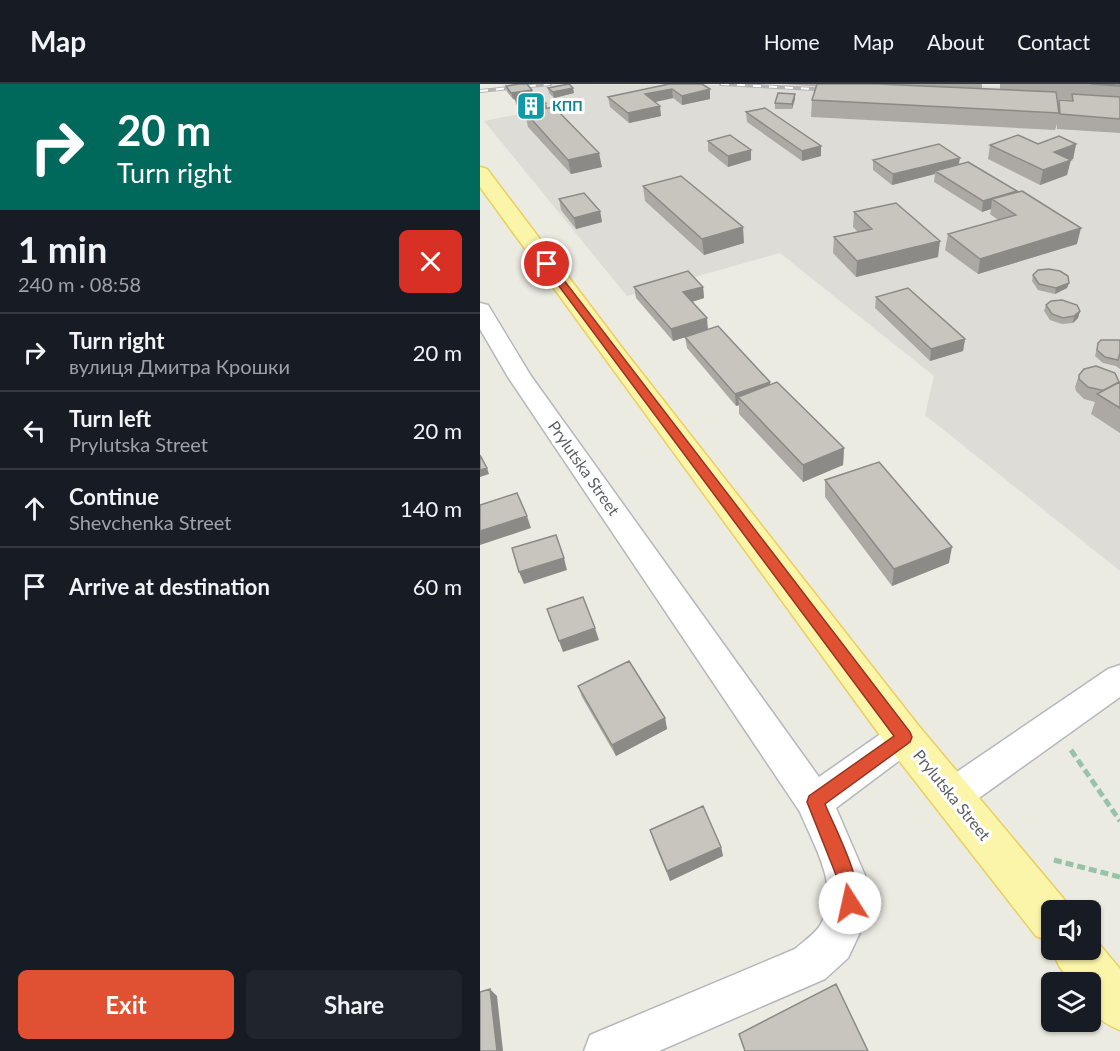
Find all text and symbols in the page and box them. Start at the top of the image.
text: Map [30,24,86,58]
text: Home [764,29,820,54]
text: Map [853,29,894,54]
text: About [927,29,984,54]
text: Contact [1017,29,1090,54]
building icon: КПП [515,90,547,122]
place label: КПП [552,97,583,114]
text: 20 m [117,105,211,155]
icon: right [18,108,96,186]
text: Turn right [117,156,232,189]
text: 1 min [18,227,107,271]
button: close [399,230,462,293]
pin [521,238,572,289]
icon: arrive [530,247,563,280]
text: 240 m · 08:58 [18,272,141,296]
text: Turn right [69,327,164,354]
icon: right [18,336,51,369]
text: 20 m [413,339,462,366]
text: вулиця Дмитра Крошки [69,354,290,378]
text: Turn left [69,405,151,432]
icon: left [18,414,51,447]
text: 20 m [413,417,462,444]
street label: Prylutska Street [545,417,624,519]
text: Prylutska Street [69,432,208,456]
text: Continue [69,483,159,510]
icon: ahead [18,492,51,525]
text: 140 m [400,495,462,522]
text: Shevchenka Street [69,510,232,534]
icon: arrive [18,570,51,603]
text: Arrive at destination [69,573,270,600]
text: 60 m [413,573,462,600]
street label: Prylutska Street [910,745,995,844]
position arrow [818,871,882,935]
map controls [1041,900,1101,1032]
button: sound [1041,900,1101,960]
button: Exit [18,970,234,1039]
button: Share [246,970,462,1039]
button: layers [1041,972,1101,1032]

